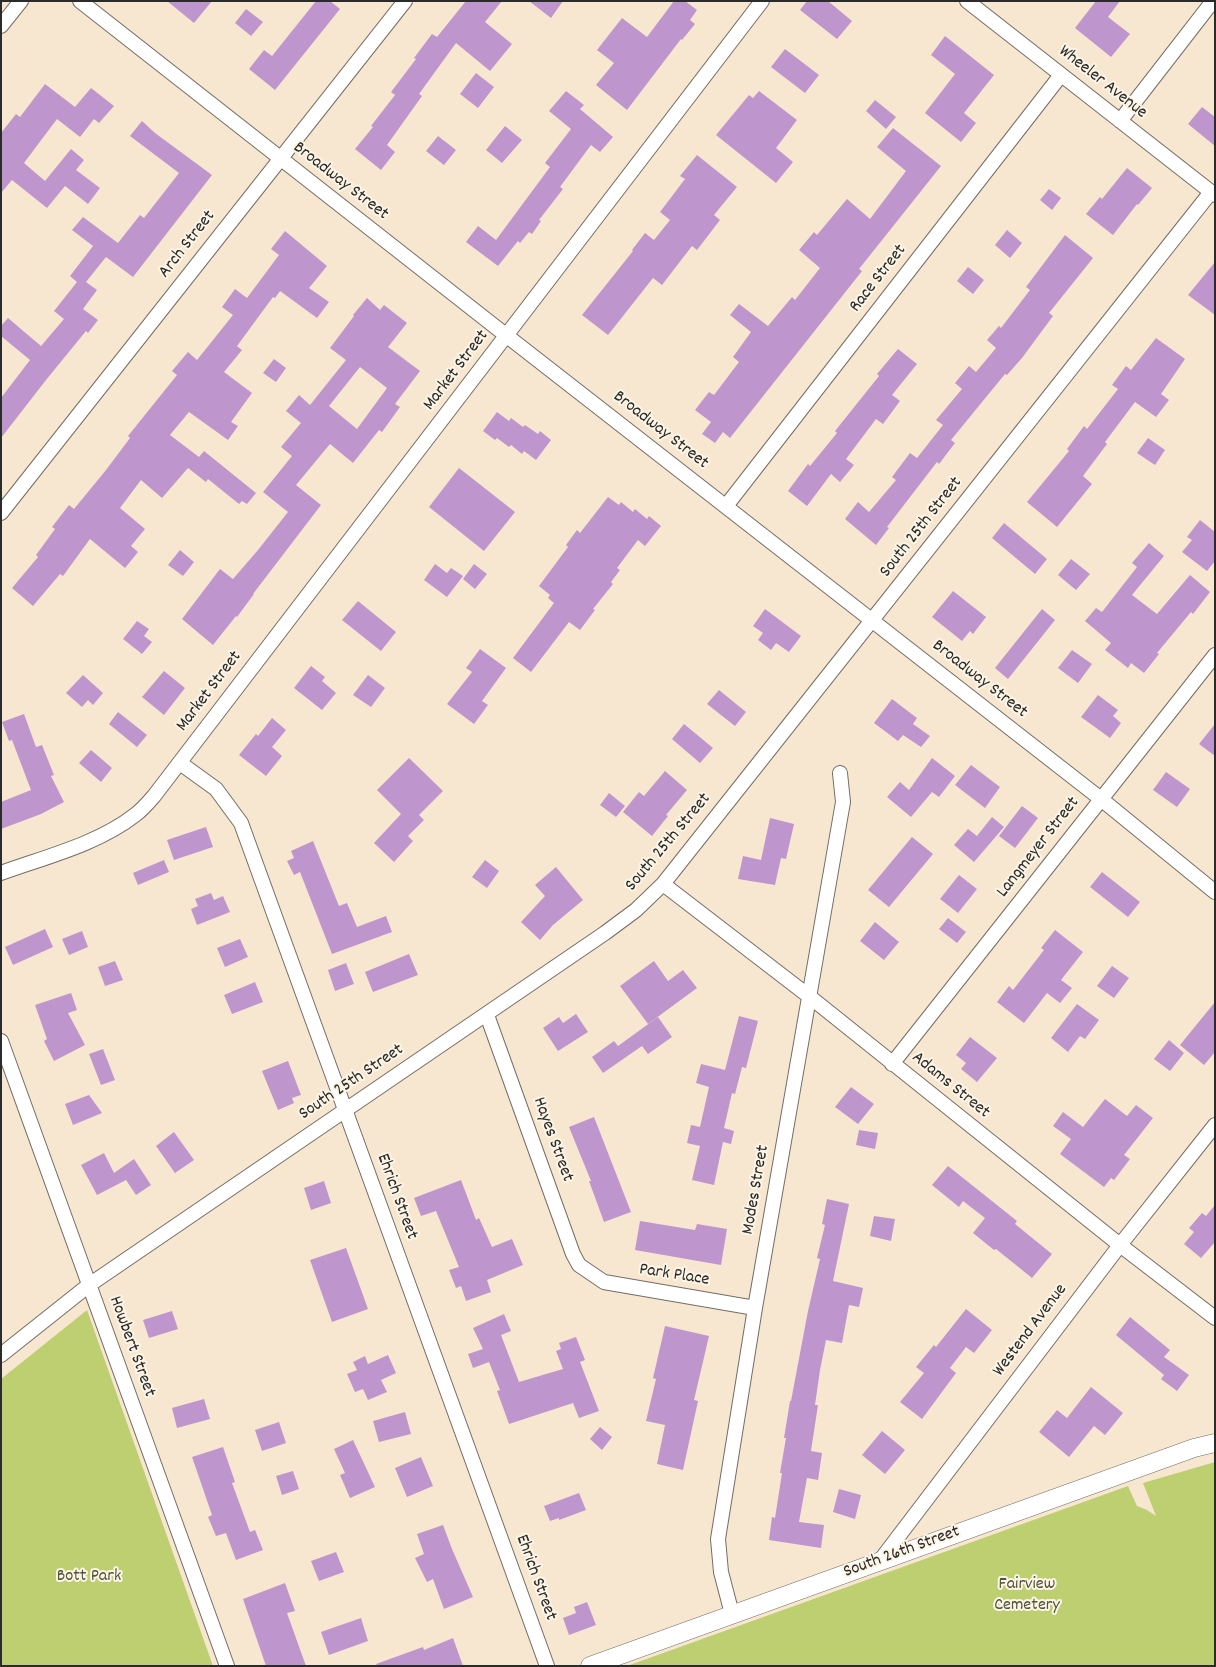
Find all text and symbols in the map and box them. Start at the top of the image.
street label: Wheeler Avenue [1053,42,1151,124]
street label: Broadway Street [288,138,392,226]
street label: Arch Street [155,207,221,283]
street label: Race Street [846,241,912,317]
street label: Market Street [420,326,494,416]
street label: Broadway Street [608,387,712,475]
street label: South 25th Street [876,473,968,583]
street label: Broadway Street [927,636,1031,724]
street label: Market Street [173,647,247,737]
street label: South 25th Street [622,789,716,897]
street label: Langmeyer Street [993,793,1085,903]
street label: South 25th Street [296,1040,408,1126]
street label: Adams Street [906,1048,994,1124]
street label: Hayes Street [527,1095,577,1185]
street label: Modes Street [739,1144,775,1236]
street label: Ehrich Street [371,1151,421,1243]
street label: Park Place [637,1260,711,1292]
street label: Westend Avenue [989,1280,1073,1382]
street label: Howbert Street [103,1294,159,1400]
street label: South 26th Street [841,1522,963,1584]
street label: Ehrich Street [510,1532,560,1624]
park label: Bott Park [57,1567,121,1589]
park label: Fairview Cemetery [994,1575,1060,1618]

